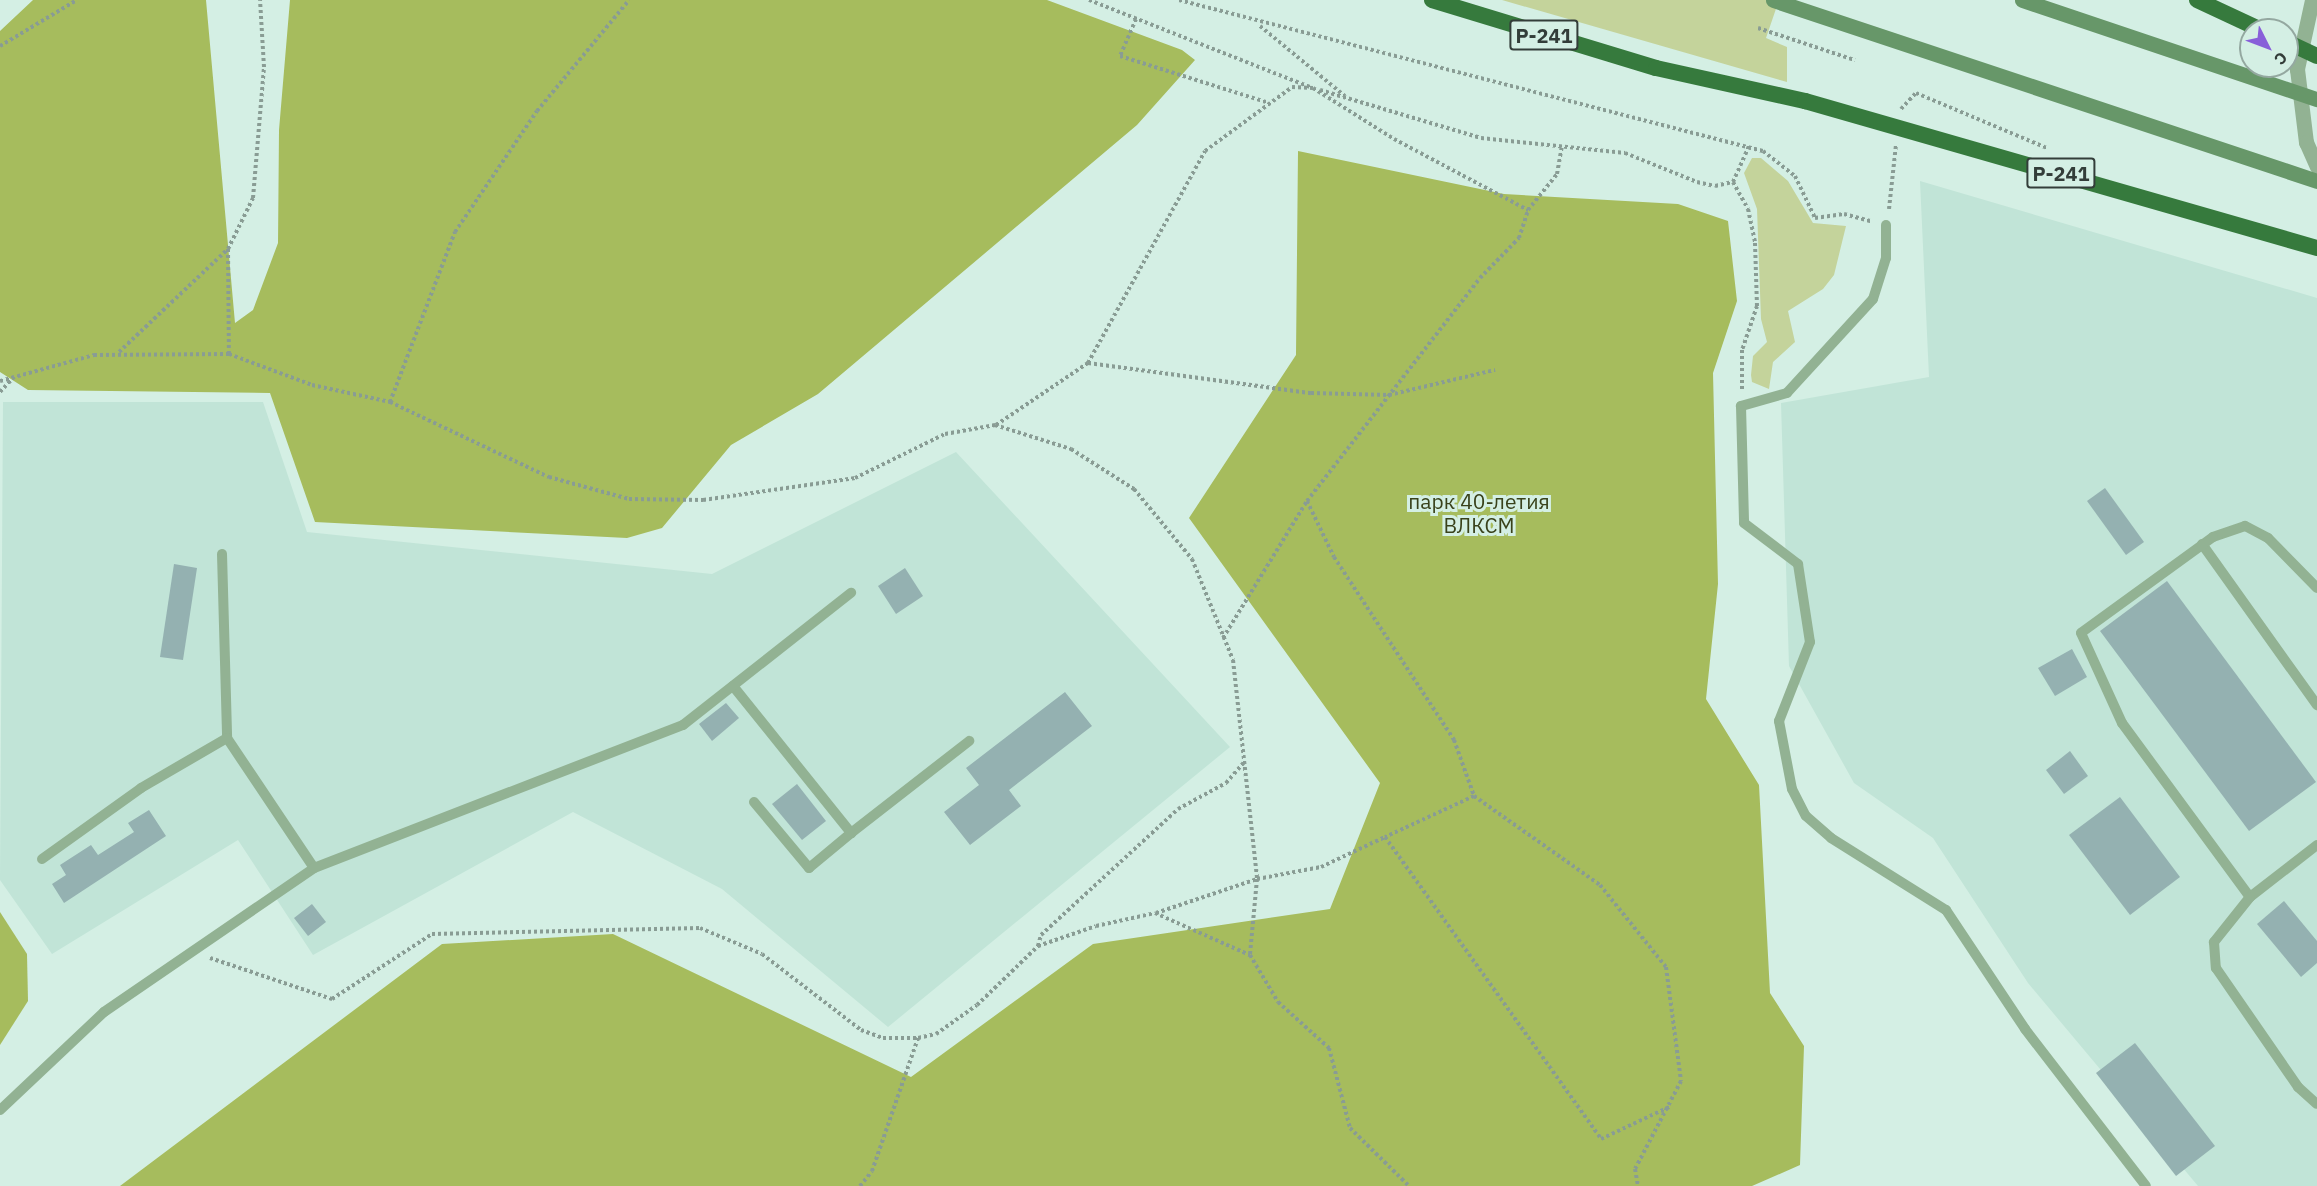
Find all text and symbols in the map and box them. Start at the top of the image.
road number: Р-241 [1508,18,1580,52]
north arrow [2239,18,2299,78]
text: С [2270,48,2292,69]
road number: Р-241 [2025,156,2097,190]
park label: парк 40-летия ВЛКСМ [1408,488,1550,538]

